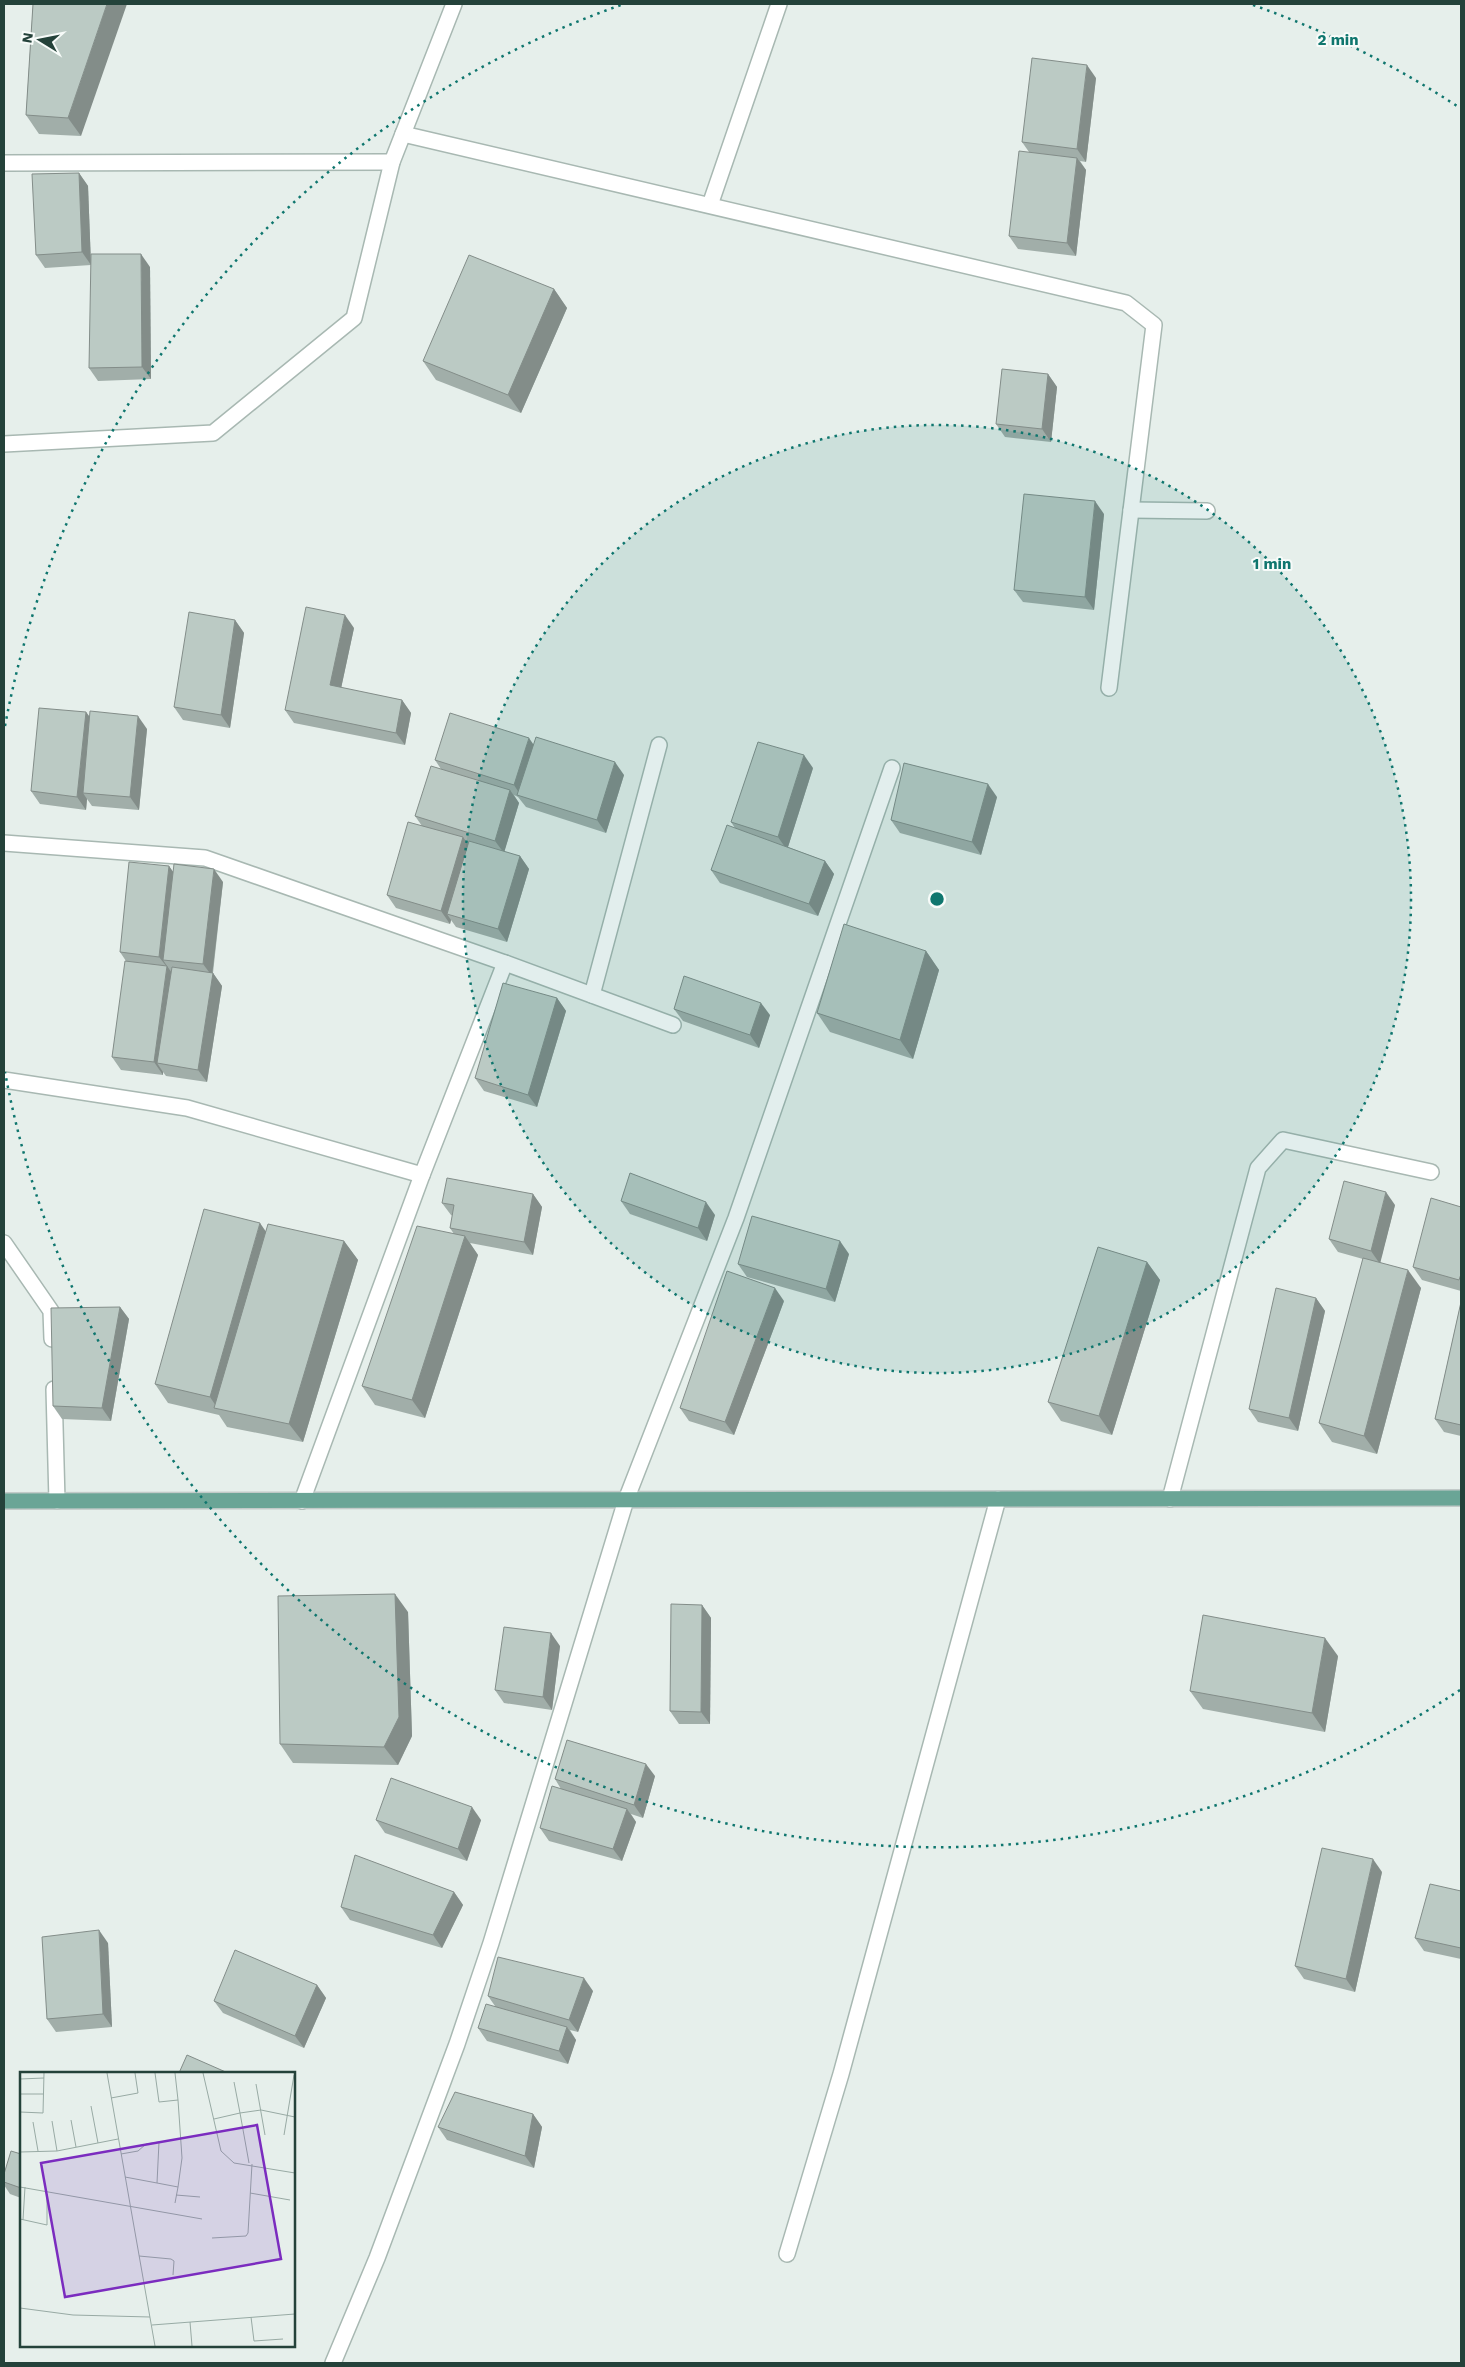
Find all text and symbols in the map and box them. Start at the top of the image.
north arrow [15,15,65,65]
text: N [18,31,36,44]
text: 2 min [1317,31,1359,49]
text: 1 min [1253,555,1291,573]
centre of rings [928,890,946,908]
inset map [20,2072,295,2347]

